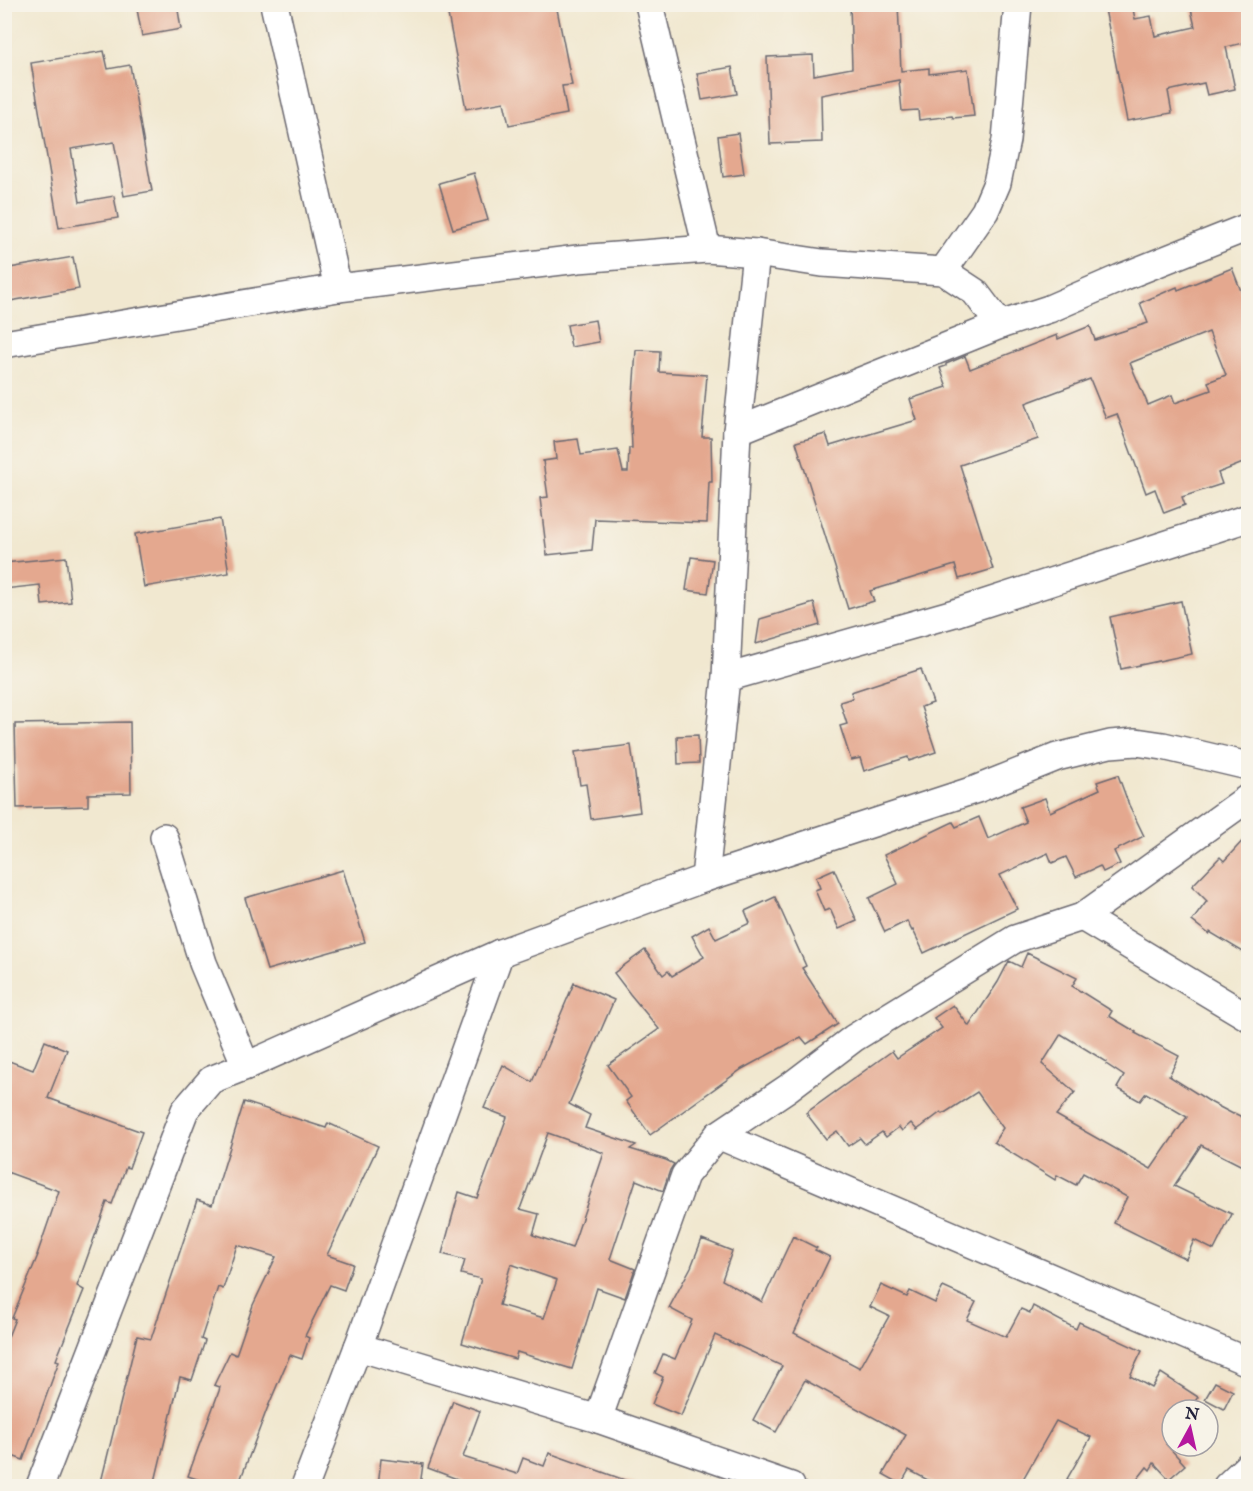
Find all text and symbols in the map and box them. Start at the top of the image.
north arrow [1160,1398,1220,1458]
text: N [1183,1404,1200,1426]

